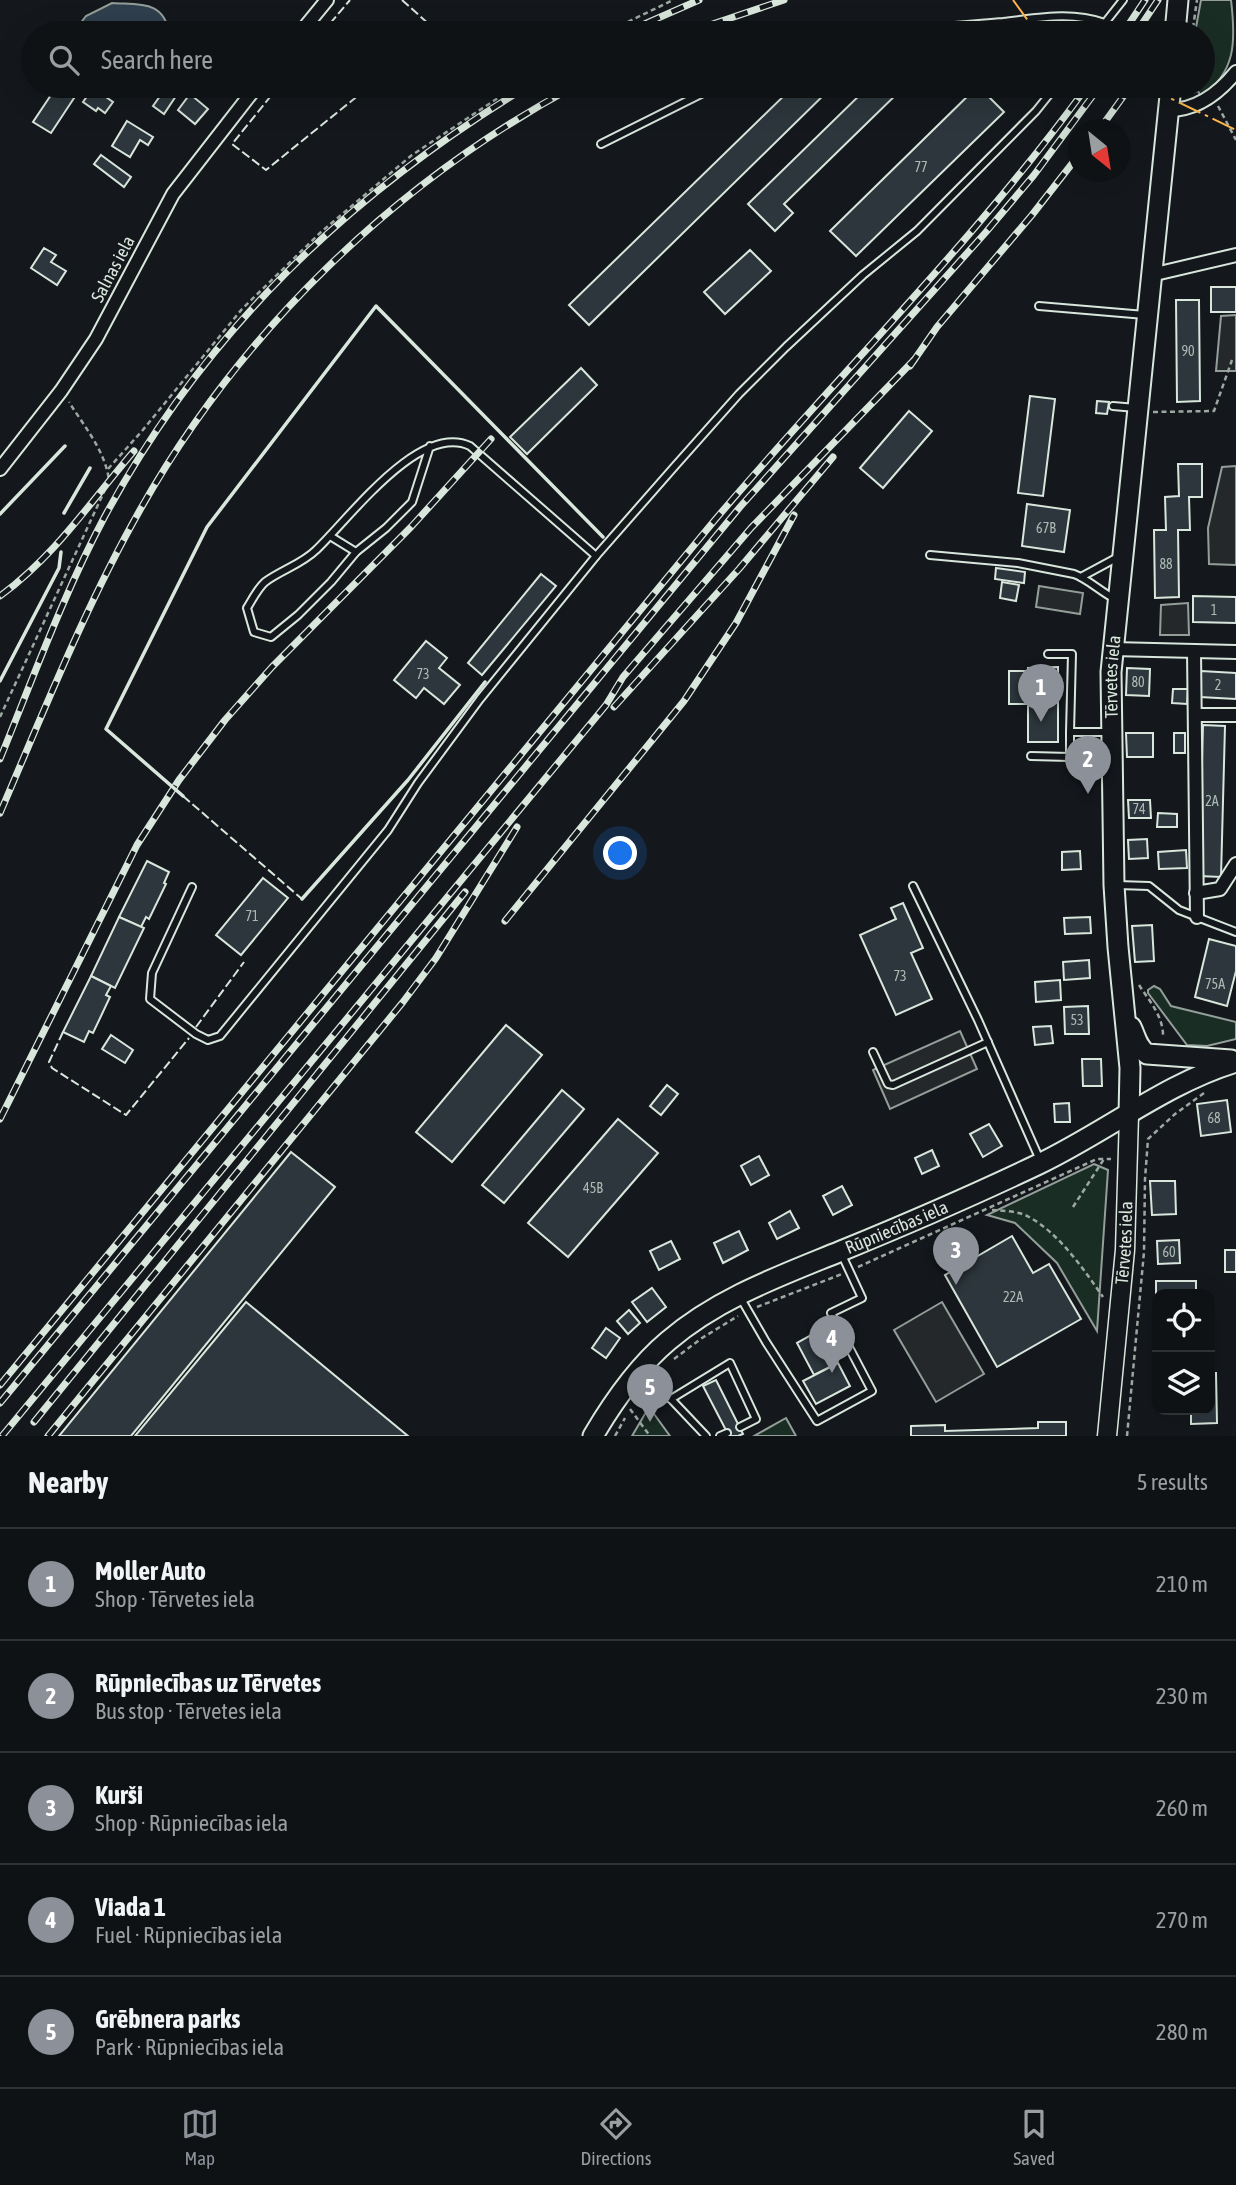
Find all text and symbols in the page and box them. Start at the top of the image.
search box [21,21,1215,98]
icon: search [45,41,83,79]
text: Search here [101,45,213,75]
north arrow [1068,119,1131,182]
house number: 77 [914,159,928,175]
street label: Salnas iela [86,232,139,306]
house number: 90 [1181,343,1195,359]
house number: 67B [1036,520,1056,536]
house number: 88 [1159,556,1173,572]
house number: 1 [1211,602,1217,618]
street label: Tērvetes iela [1100,634,1125,719]
pin: 1 [1018,664,1064,722]
house number: 73 [416,666,430,682]
house number: 80 [1131,674,1145,690]
house number: 2 [1215,677,1221,693]
pin: 2 [1065,736,1111,794]
house number: 2A [1205,793,1219,809]
house number: 74 [1132,801,1146,817]
your location [603,836,637,870]
house number: 71 [245,908,259,924]
house number: 73 [893,968,907,984]
house number: 75A [1205,976,1225,992]
house number: 53 [1070,1012,1084,1028]
house number: 68 [1207,1110,1221,1126]
house number: 45B [583,1180,603,1196]
street label: Rūpniecības iela [842,1196,951,1258]
street label: Tērvetes iela [1111,1201,1136,1285]
pin: 3 [933,1227,979,1285]
house number: 60 [1162,1244,1176,1260]
house number: 22A [1003,1289,1023,1305]
map controls [1152,1289,1215,1415]
button: locate [1152,1289,1215,1352]
pin: 4 [809,1315,855,1373]
button: layers [1152,1352,1215,1415]
pin: 5 [627,1364,673,1422]
text: Nearby [28,1465,108,1499]
text: 5 results [1137,1469,1208,1495]
text: Moller Auto [95,1556,206,1586]
text: 1 [46,1571,56,1597]
text: 210 m [1156,1571,1208,1597]
text: Shop · Tērvetes iela [95,1586,255,1612]
text: Rūpniecības uz Tērvetes [95,1668,321,1698]
text: 2 [46,1683,56,1709]
text: 230 m [1156,1683,1208,1709]
text: Bus stop · Tērvetes iela [95,1698,282,1724]
text: Kurši [95,1780,143,1810]
text: 3 [46,1795,56,1821]
text: 260 m [1156,1795,1208,1821]
text: Shop · Rūpniecības iela [95,1810,288,1836]
text: Viada 1 [95,1892,166,1922]
text: 4 [46,1907,56,1933]
text: 270 m [1156,1907,1208,1933]
text: Fuel · Rūpniecības iela [95,1922,282,1948]
text: Grēbnera parks [95,2004,241,2034]
text: 5 [46,2019,56,2045]
text: 280 m [1156,2019,1208,2045]
text: Park · Rūpniecības iela [95,2034,284,2060]
tab: Map [181,2105,219,2169]
tab: Directions [581,2105,651,2169]
tab: Saved [1013,2105,1055,2169]

